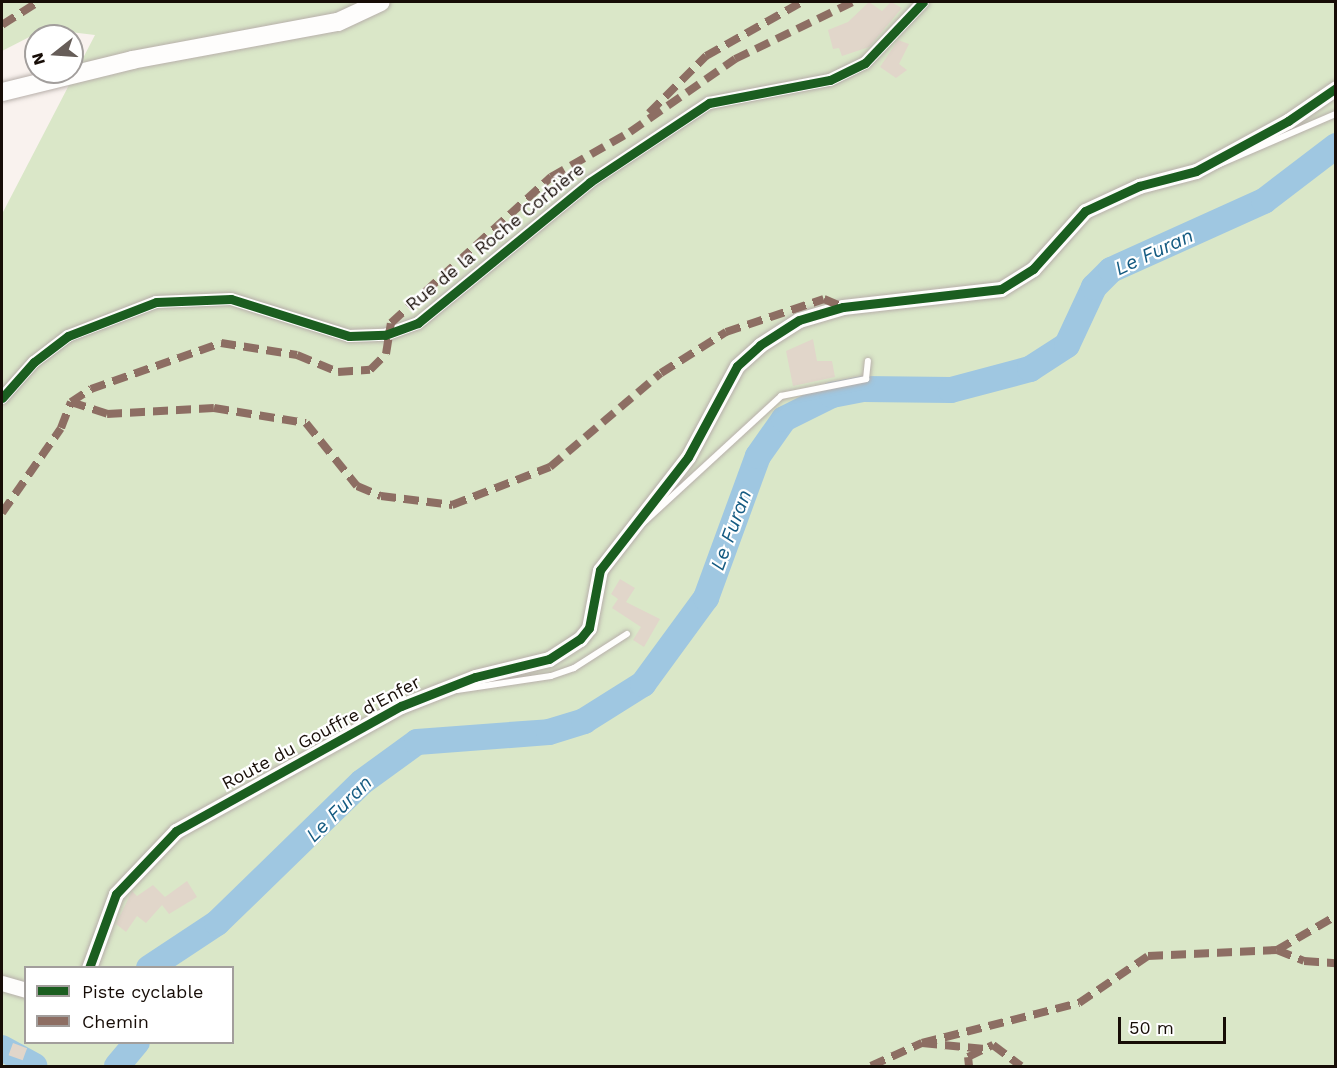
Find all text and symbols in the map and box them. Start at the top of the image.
north arrow [24,24,84,84]
text: N [27,50,49,67]
street label: Rue de la Roche Corbière [401,158,589,316]
water label: Le Furan [1111,223,1197,281]
water label: Le Furan [705,486,757,574]
street label: Route du Gouffre d'Enfer [218,671,424,795]
water label: Le Furan [301,771,377,847]
legend [24,966,234,1044]
text: Piste cyclable [82,981,203,1002]
scale bar [1121,1005,1229,1043]
text: Chemin [82,1011,149,1032]
text: 50 m [1129,1017,1174,1038]

